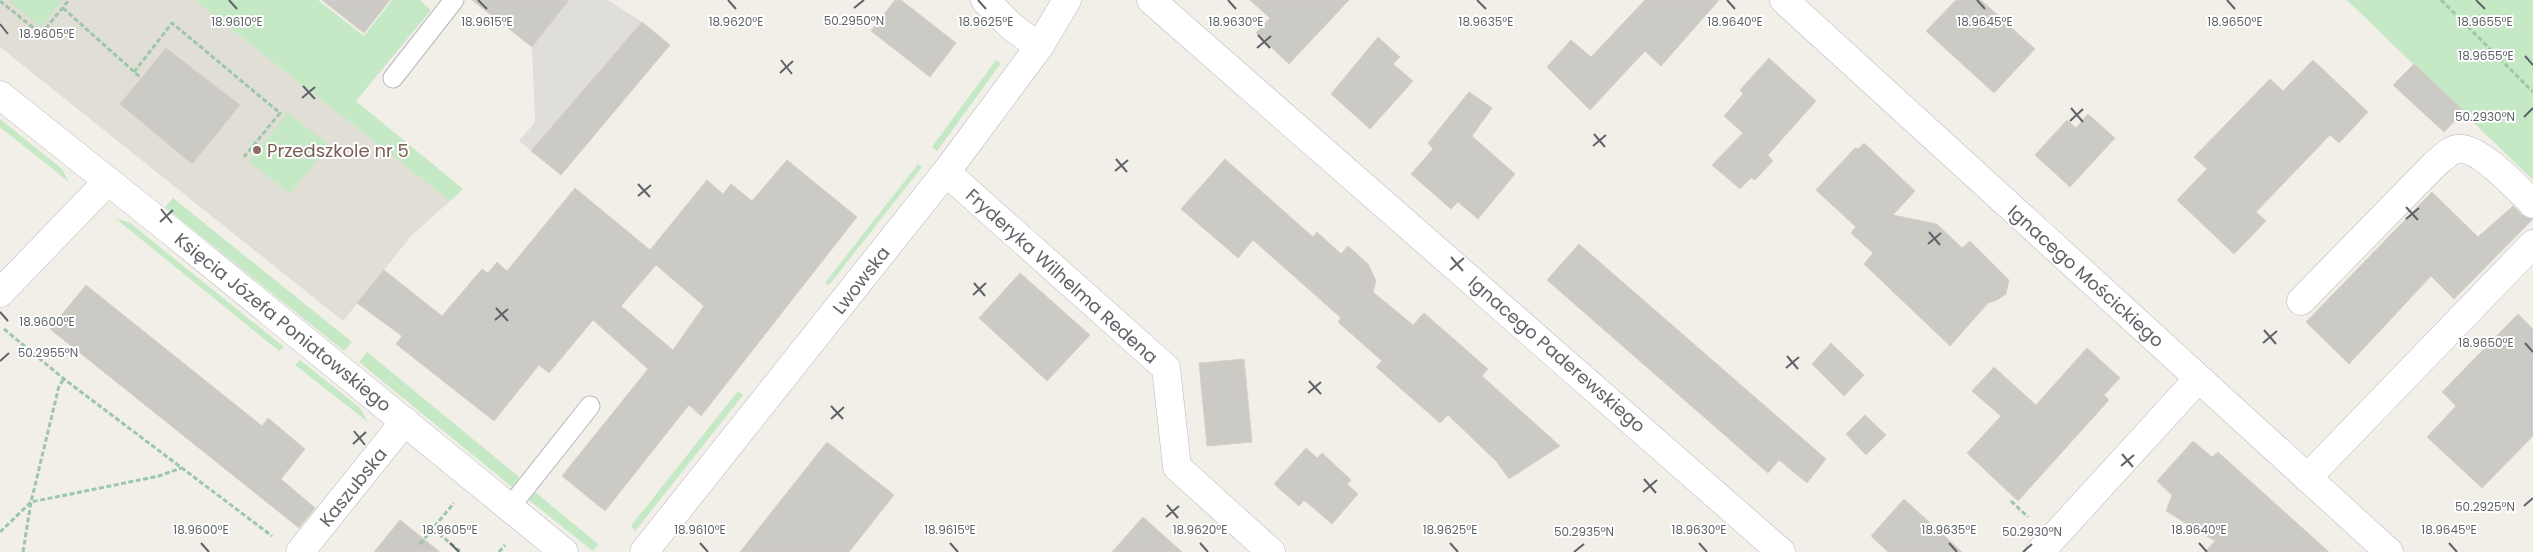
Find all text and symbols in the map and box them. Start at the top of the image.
text: 50.2950°N [824,12,884,29]
text: 18.9610°E [211,13,263,30]
text: 18.9615°E [461,13,513,30]
text: 18.9620°E [709,13,763,30]
text: 18.9625°E [959,13,1013,30]
text: 18.9630°E [1209,13,1263,30]
text: 18.9635°E [1459,13,1513,30]
text: 18.9640°E [1707,13,1763,30]
text: 18.9645°E [1957,13,2013,30]
text: 18.9650°E [2207,13,2263,30]
text: 18.9655°E [2457,13,2513,30]
text: 18.9605°E [19,25,75,42]
text: 18.9655°E [2458,47,2514,64]
text: 50.2930°N [2455,108,2515,125]
place label: Przedszkole nr 5 [267,138,409,163]
marker: Przedszkole nr 5 [251,144,263,156]
street label: Fryderyka Wilhelma Redena [961,183,1163,369]
street label: Ignacego Mościckiego [2003,199,2169,353]
street label: Księcia Józefa Poniatowskiego [169,227,397,417]
street label: Lwowska [827,241,895,319]
street label: Ignacego Paderewskiego [1463,270,1651,438]
text: 18.9600°E [19,313,75,330]
text: 18.9650°E [2458,334,2514,351]
text: 50.2955°N [18,344,78,361]
street label: Kaszubska [313,442,393,532]
text: 50.2925°N [2455,498,2515,515]
text: 18.9600°E [173,521,229,538]
text: 18.9605°E [422,521,478,538]
text: 18.9610°E [674,521,726,538]
text: 18.9615°E [924,521,976,538]
text: 18.9620°E [1173,521,1227,538]
text: 18.9625°E [1423,521,1477,538]
text: 18.9630°E [1672,521,1726,538]
text: 18.9635°E [1922,521,1976,538]
text: 18.9640°E [2171,521,2227,538]
text: 18.9645°E [2421,521,2477,538]
text: 50.2935°N [1554,523,1614,540]
text: 50.2930°N [2002,523,2062,540]

